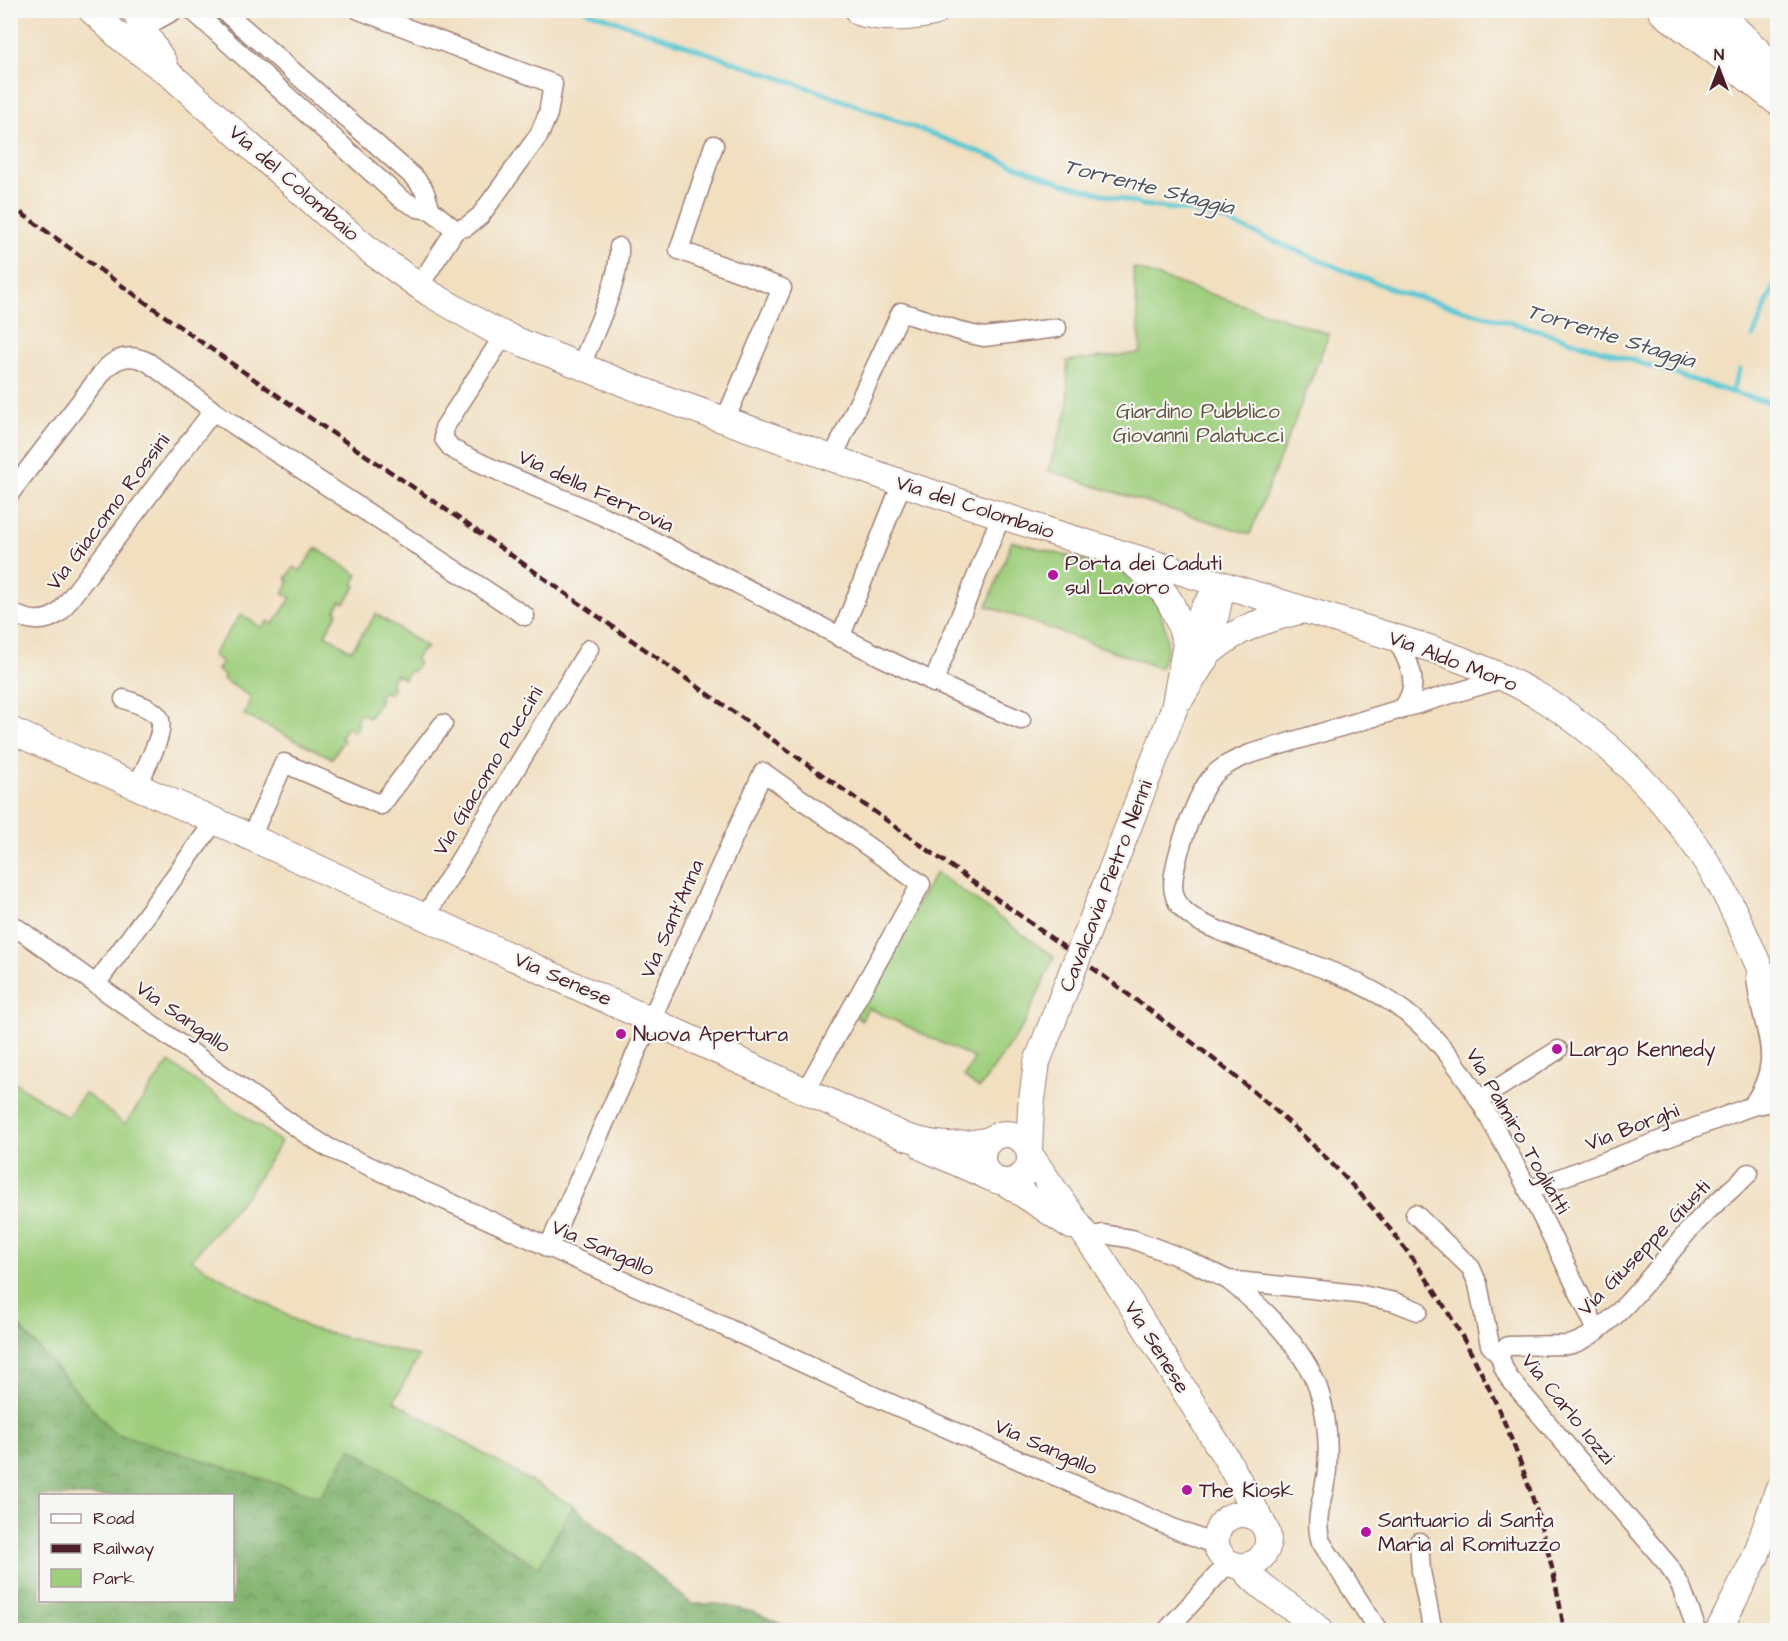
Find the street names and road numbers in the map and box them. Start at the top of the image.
street label: Via del Colombaio [222,118,366,248]
street label: Via Giacomo Rossini [39,427,177,597]
street label: Via della Ferrovia [513,442,679,540]
street label: Via del Colombaio [892,468,1058,546]
street label: Via Aldo Moro [1384,623,1522,699]
street label: Via Giacomo Puccini [426,681,550,861]
street label: Cavalcavia Pietro Nenni [1052,776,1160,996]
street label: Via Sant'Anna [633,855,711,983]
street label: Via Senese [510,945,616,1013]
street label: Via Sangallo [128,974,237,1062]
street label: Via Palmiro Togliatti [1457,1043,1577,1220]
street label: Via Borghi [1581,1096,1684,1160]
street label: Via Giuseppe Giusti [1571,1173,1717,1323]
street label: Via Sangallo [546,1212,659,1286]
street label: Via Senese [1117,1295,1197,1399]
street label: Via Carlo Iozzi [1514,1347,1622,1471]
street label: Via Sangallo [989,1411,1102,1485]

